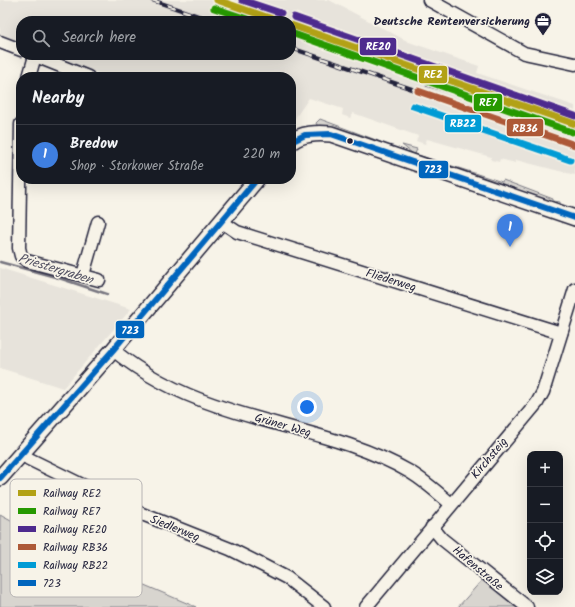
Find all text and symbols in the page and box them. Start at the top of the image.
office icon: Deutsche Rentenversicherung [533,11,553,36]
place label: Deutsche Rentenversicherung [374,12,530,31]
search box [16,16,296,60]
text: Search here [62,26,136,50]
icon: search [30,27,52,49]
line badge: RE20 [359,37,397,56]
text: RE20 [366,38,391,56]
line badge: RE2 [418,65,448,84]
text: RE2 [423,66,443,84]
text: Nearby [32,85,84,112]
line badge: RE7 [473,93,503,112]
text: RE7 [479,94,498,112]
line badge: RB22 [444,114,482,133]
text: RB22 [450,115,476,133]
line badge: RB36 [506,118,544,137]
text: RB36 [512,120,538,138]
text: Bredow [70,132,118,156]
unlabelled marker [345,136,355,146]
text: 1 [43,144,47,165]
text: 220 m [243,144,280,165]
text: Shop · Storkower Straße [70,156,204,177]
line badge: 723 [418,160,449,179]
text: 723 [424,161,442,179]
pin: 1 [497,214,523,247]
water label: Priestergraben [16,248,97,291]
street label: Fliederweg [363,264,419,297]
line badge: 723 [115,320,145,339]
text: 723 [121,322,139,340]
your location [297,397,317,417]
street label: Grüner Weg [252,408,314,443]
street label: Kirchsteig [466,433,513,483]
map controls [527,451,563,595]
button: + [527,451,563,487]
legend [10,479,142,597]
text: Railway RE2 [43,485,101,503]
button: − [527,487,563,523]
text: Railway RE7 [43,503,101,521]
street label: Siedlerweg [147,510,203,547]
text: Railway RE20 [43,521,107,539]
button: locate [527,523,563,559]
text: Railway RB36 [43,539,108,557]
street label: Hafenstraße [448,541,508,596]
text: Railway RB22 [43,557,108,575]
button: layers [527,559,563,595]
text: 723 [43,575,61,593]

